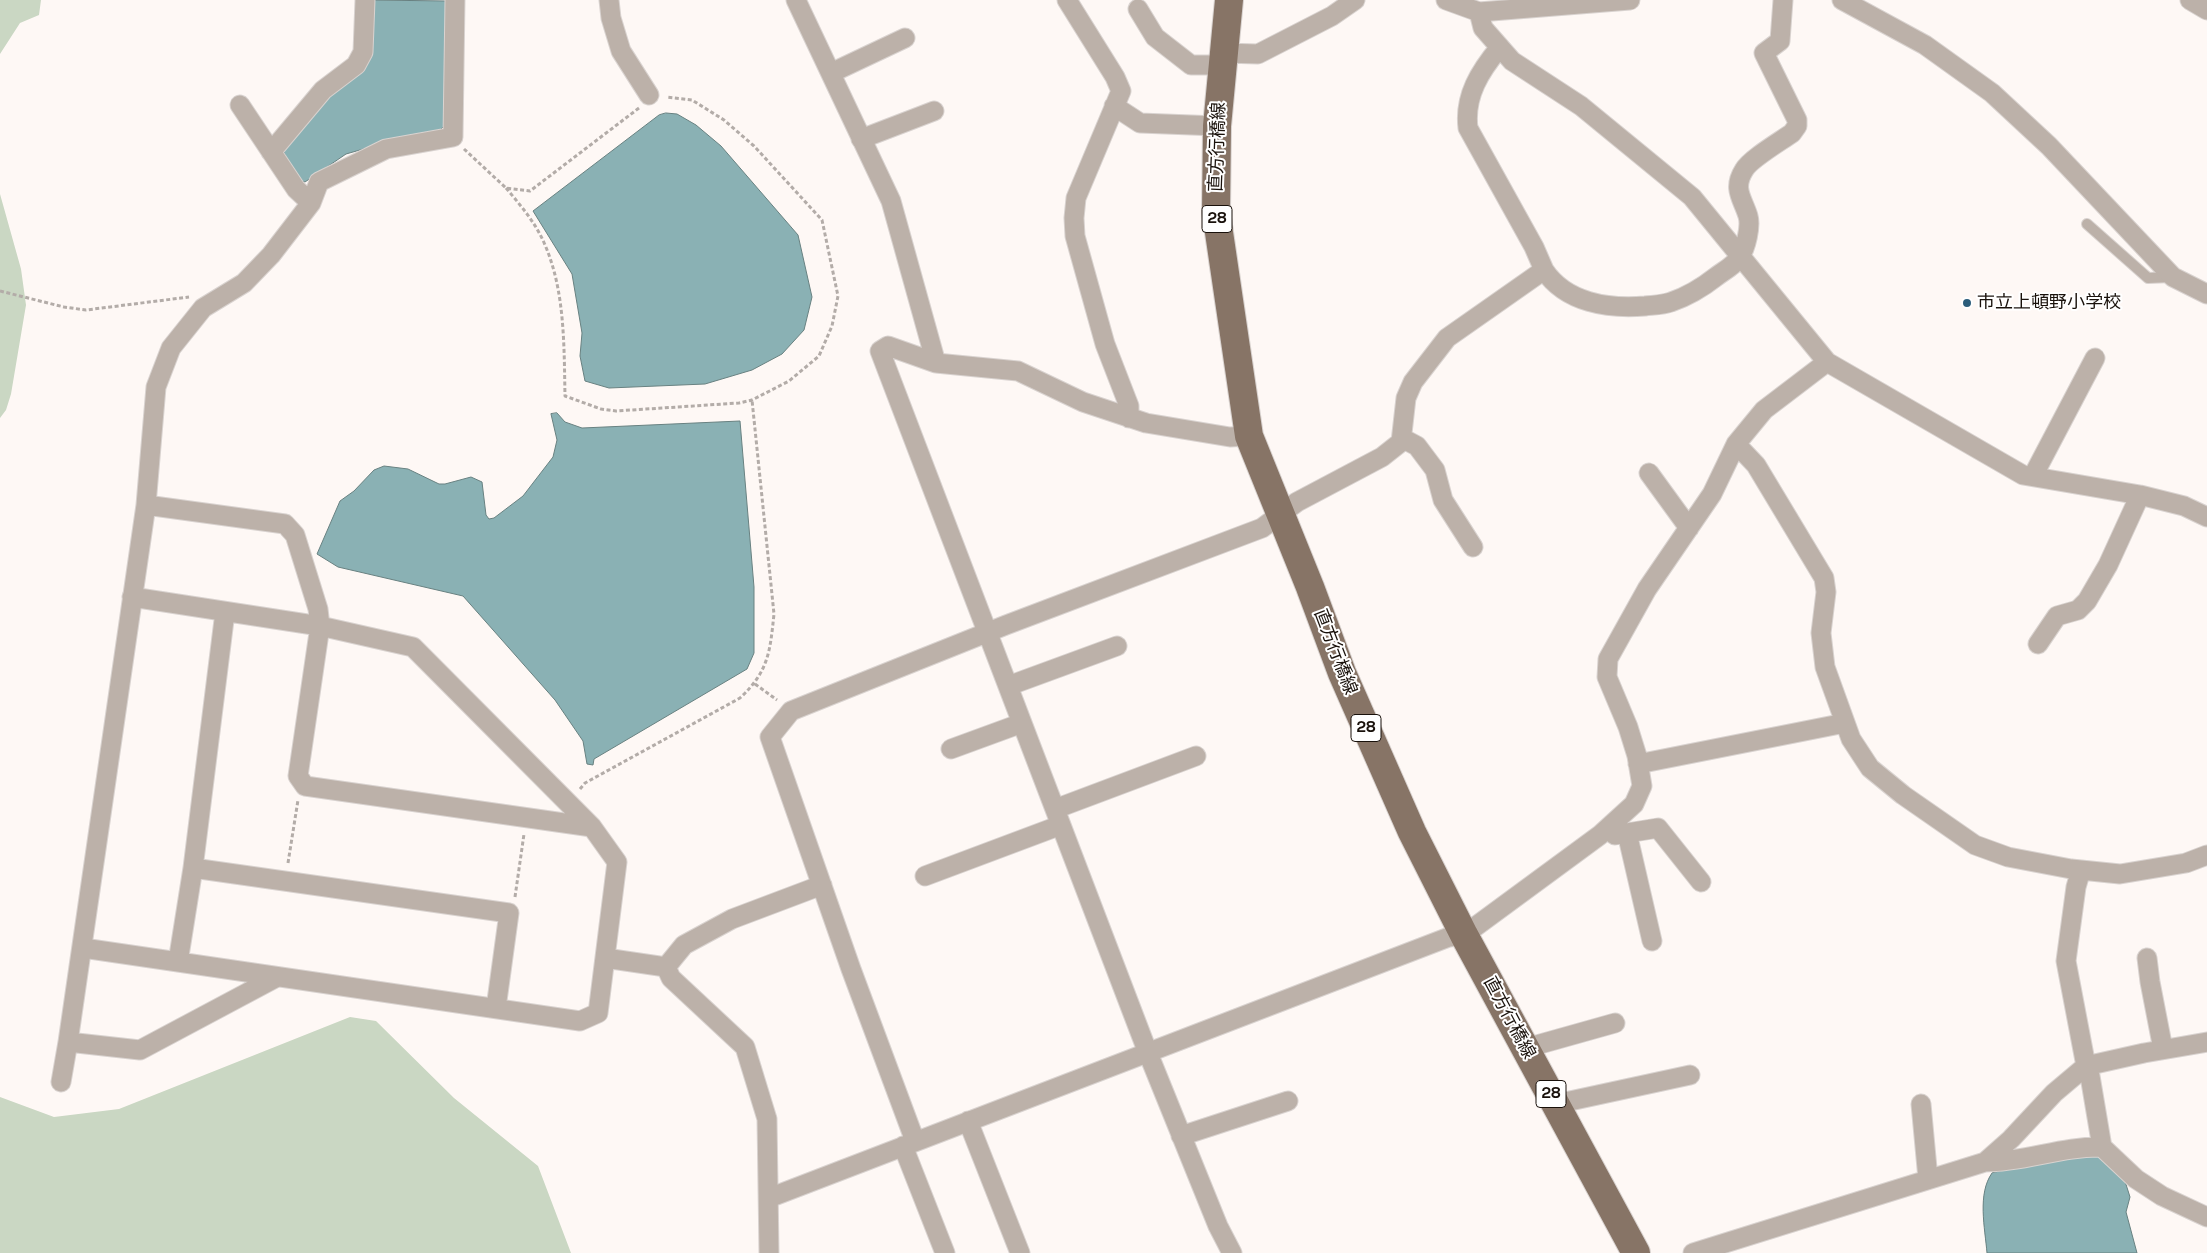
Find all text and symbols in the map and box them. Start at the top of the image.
street label: 直方行橋線 [1206,102,1230,192]
road number: 28 [1202,205,1232,232]
place label: 市立上頓野小学校 [1977,292,2121,314]
marker: 市立上頓野小学校 [1961,297,1973,309]
street label: 直方行橋線 [1309,606,1361,698]
road number: 28 [1351,714,1381,741]
street label: 直方行橋線 [1478,973,1540,1063]
road number: 28 [1536,1080,1566,1108]

